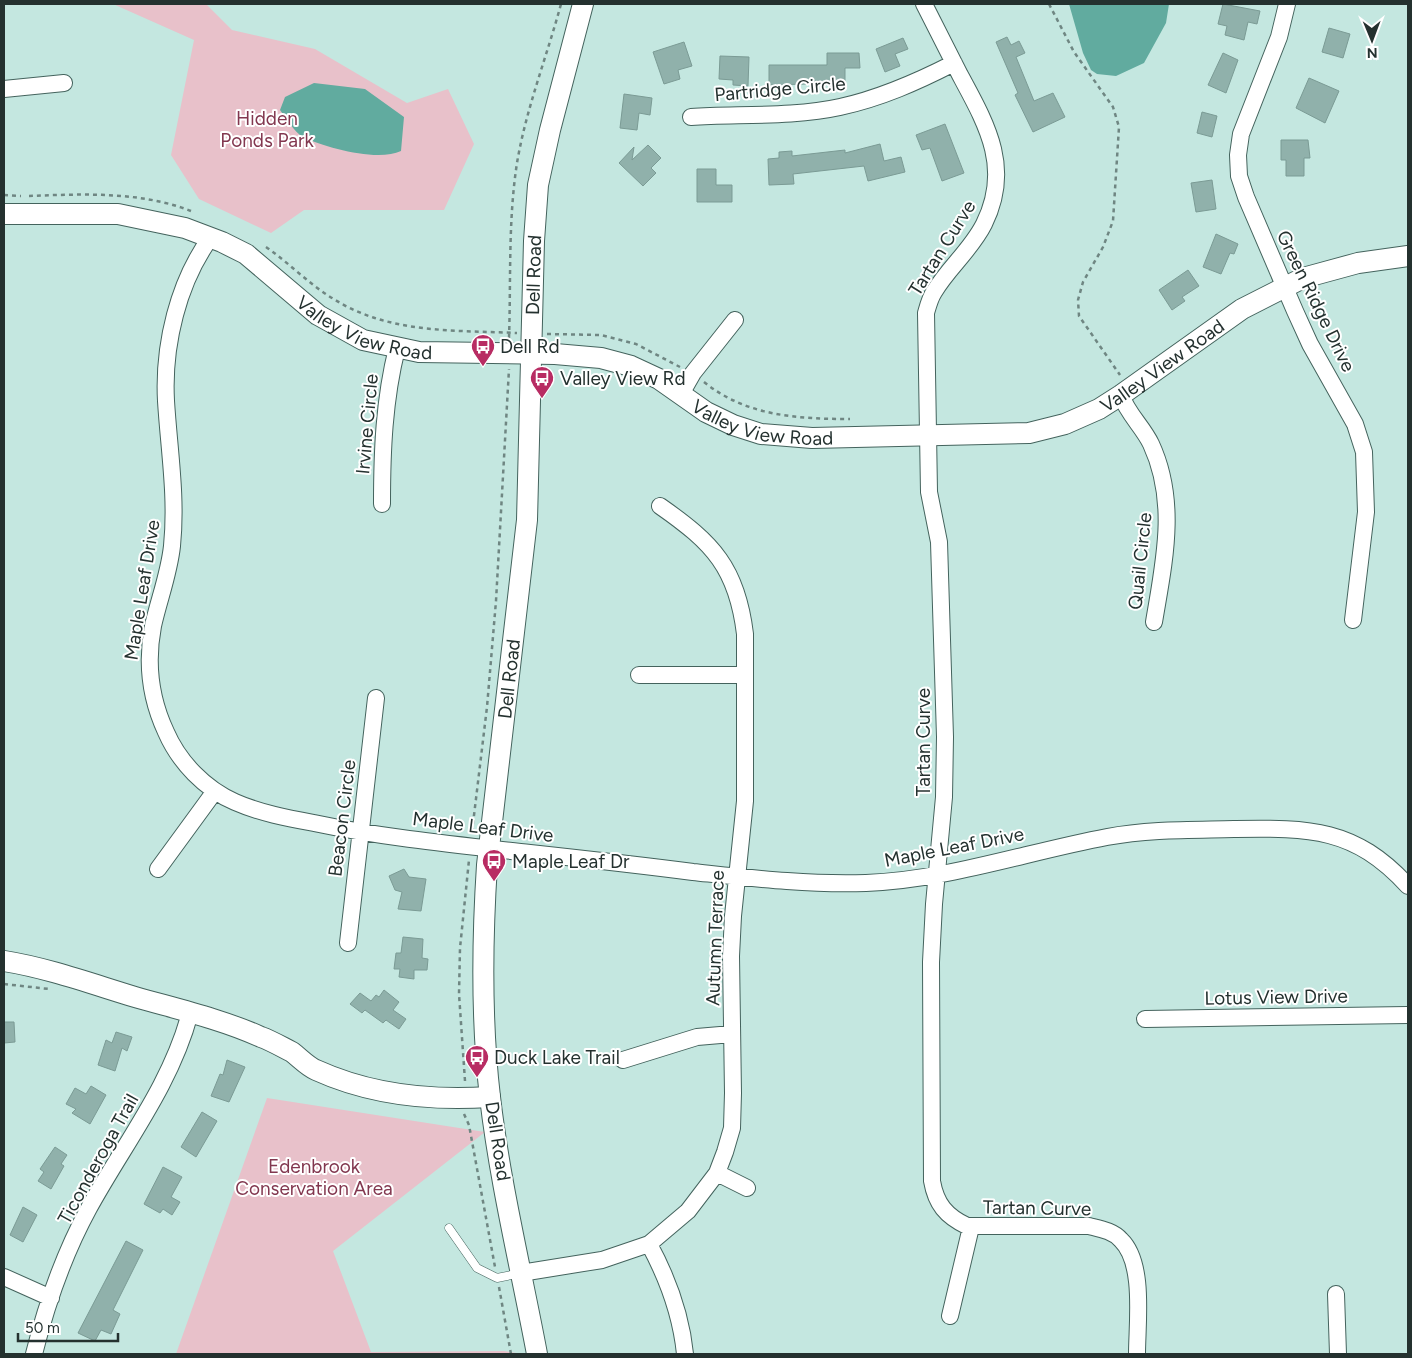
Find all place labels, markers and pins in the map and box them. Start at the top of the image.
bus stop icon: Dell Rd [470,333,496,367]
place label: Dell Rd [500,335,560,358]
bus stop icon: Valley View Rd [529,365,555,399]
place label: Valley View Rd [560,367,686,390]
bus stop icon: Maple Leaf Dr [481,848,507,882]
place label: Maple Leaf Dr [512,850,630,873]
bus stop icon: Duck Lake Trail [464,1044,490,1078]
place label: Duck Lake Trail [494,1046,620,1069]

